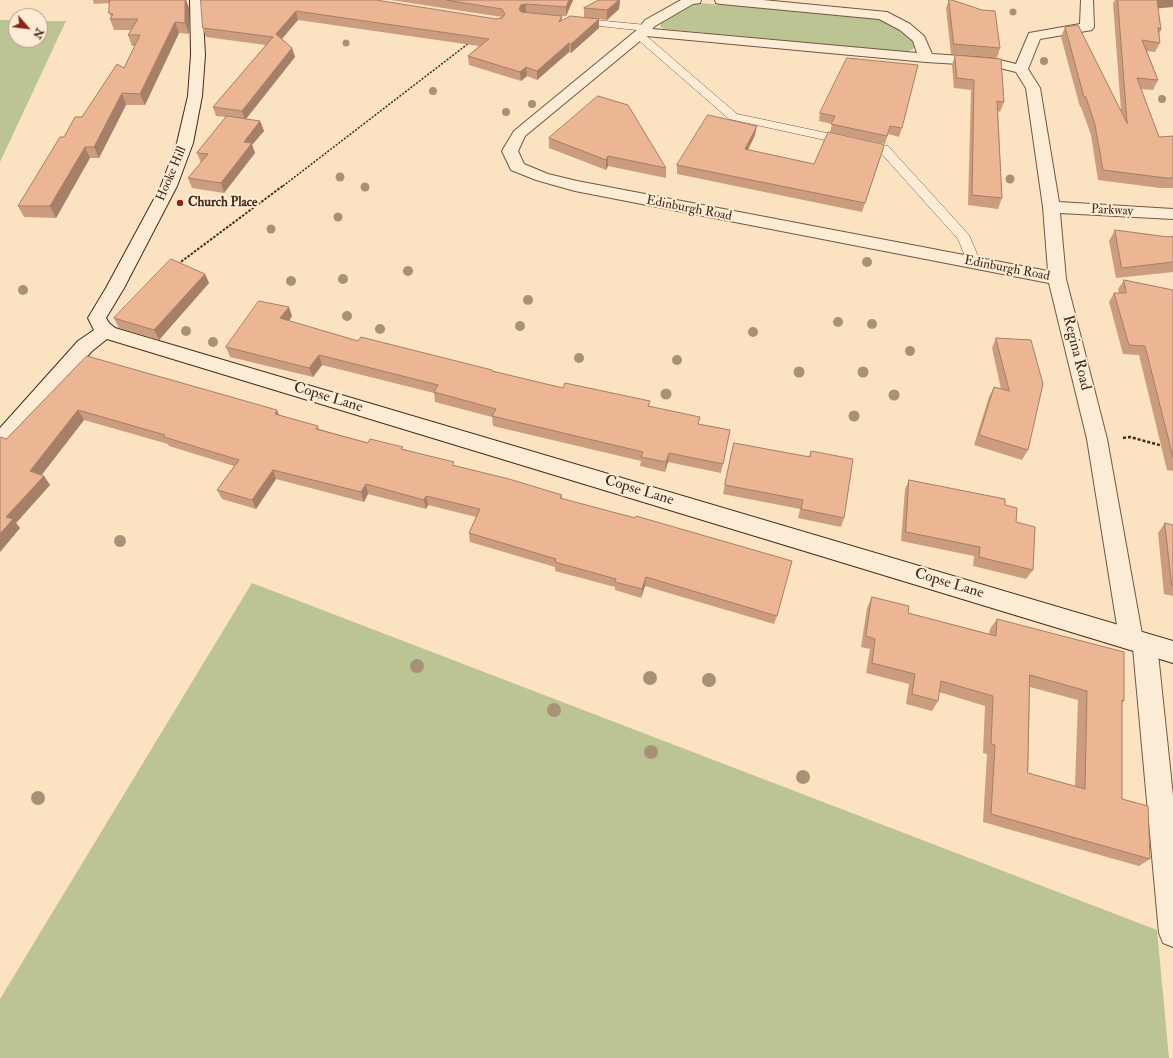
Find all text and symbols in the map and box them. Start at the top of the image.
north arrow [8,8,48,48]
text: N [30,26,46,41]
street label: Hooke Hill [154,144,190,204]
street label: Edinburgh Road [645,193,733,225]
place label: Church Place [188,195,258,211]
marker: Church Place [175,198,185,208]
street label: Parkway [1090,202,1134,220]
street label: Edinburgh Road [963,253,1051,285]
street label: Regina Road [1058,314,1094,392]
street label: Copse Lane [291,379,365,417]
street label: Copse Lane [602,472,676,510]
street label: Copse Lane [912,565,986,603]

